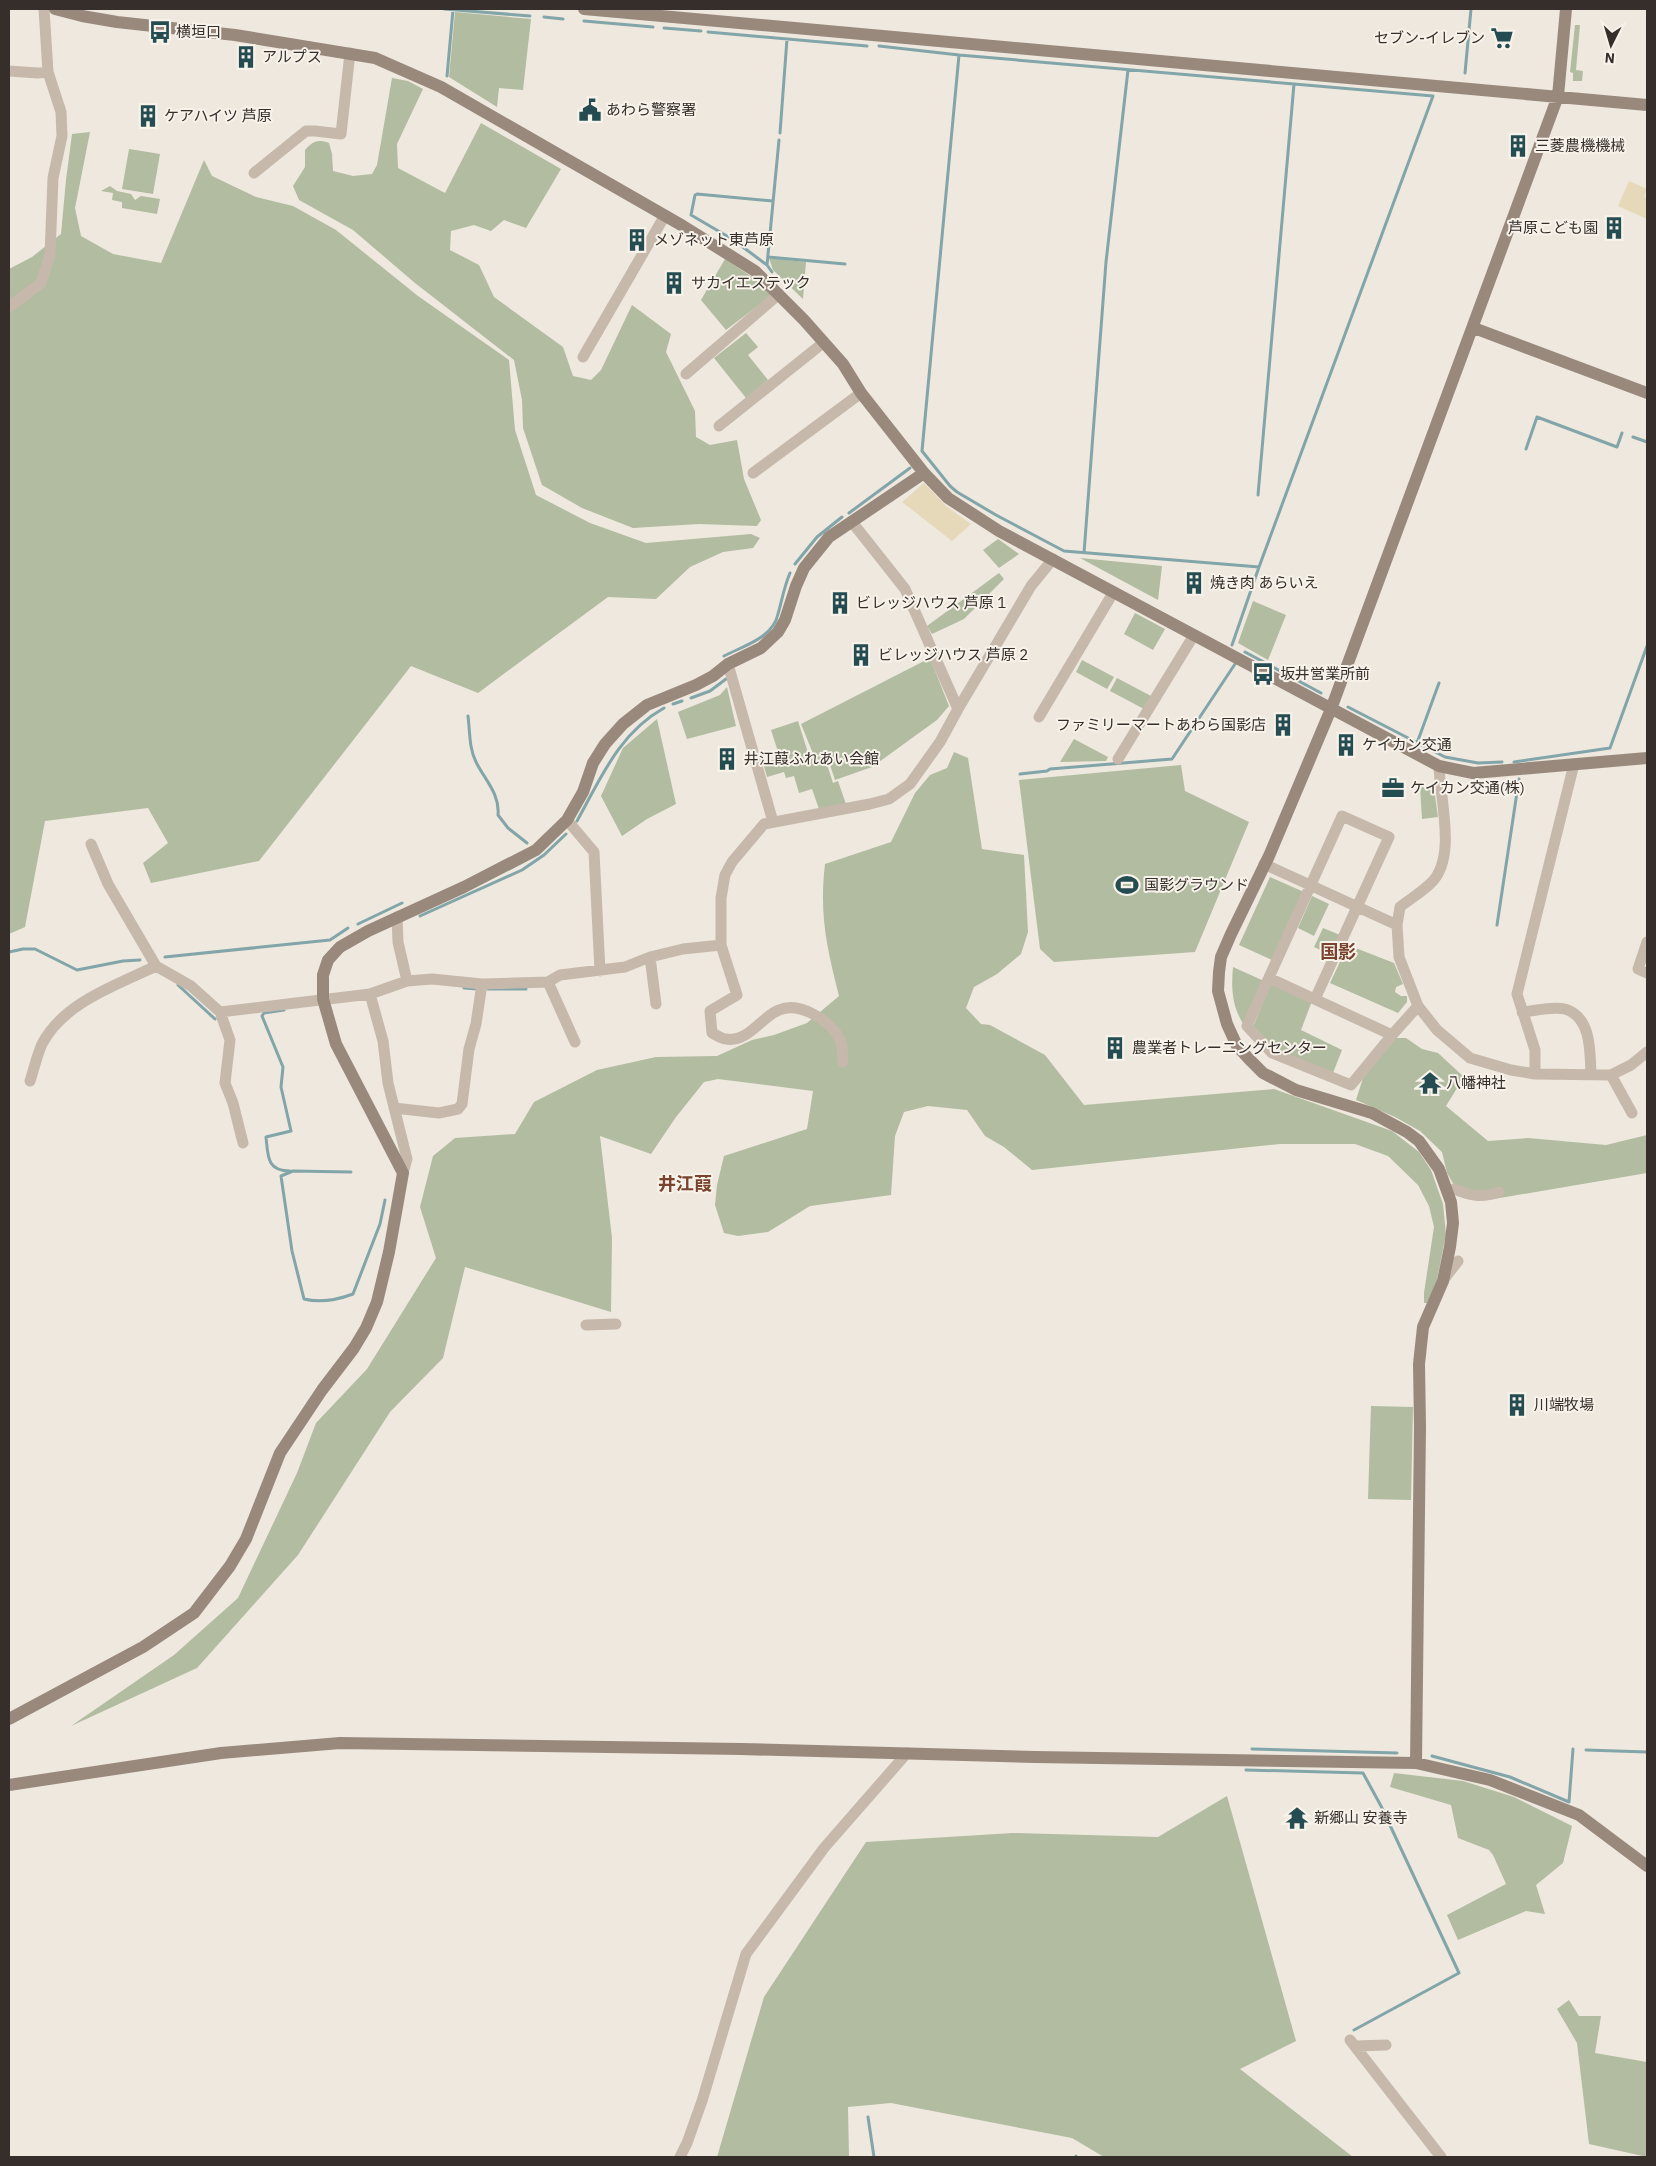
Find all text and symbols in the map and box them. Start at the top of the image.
bus stop icon: 横垣口 [147,19,173,45]
north arrow [1586,20,1636,70]
place label: 横垣口 [176,22,221,41]
supermarket icon: セブン-イレブン [1489,25,1515,51]
place label: セブン-イレブン [1374,28,1485,47]
building icon: アルプス [233,44,259,70]
place label: アルプス [262,47,322,66]
text: N [1604,49,1616,67]
public building icon: あわら警察署 [577,97,603,123]
place label: あわら警察署 [606,100,696,119]
building icon: ケアハイツ 芦原 [135,103,161,129]
place label: ケアハイツ 芦原 [164,106,272,125]
building icon: 三菱農機機械 [1505,133,1531,159]
place label: 三菱農機機械 [1535,136,1625,155]
building icon: 芦原こども園 [1601,215,1627,241]
place label: 芦原こども園 [1508,218,1598,237]
building icon: メゾネット東芦原 [624,227,650,253]
place label: メゾネット東芦原 [654,230,774,249]
building icon: サカイエステック [661,270,687,296]
place label: サカイエステック [691,273,811,292]
building icon: 焼き肉 あらいえ [1181,570,1207,596]
place label: 焼き肉 あらいえ [1210,573,1319,592]
building icon: ビレッジハウス 芦原 1 [827,590,853,616]
place label: ビレッジハウス 芦原 1 [856,593,1006,612]
building icon: ビレッジハウス 芦原 2 [848,642,874,668]
place label: ビレッジハウス 芦原 2 [878,645,1028,664]
bus stop icon: 坂井営業所前 [1250,661,1276,687]
place label: 坂井営業所前 [1280,664,1370,683]
building icon: ファミリーマートあわら国影店 [1270,712,1296,738]
place label: ファミリーマートあわら国影店 [1056,715,1266,734]
building icon: ケイカン交通 [1333,732,1359,758]
place label: ケイカン交通 [1362,735,1452,754]
building icon: 井江葭ふれあい会館 [714,746,740,772]
place label: 井江葭ふれあい会館 [744,749,879,768]
office icon: ケイカン交通(株) [1380,775,1406,801]
place label: ケイカン交通(株) [1410,778,1525,797]
sports icon: 国影グラウンド [1114,872,1140,898]
place label: 国影グラウンド [1144,875,1249,894]
district label: 国影 [1320,940,1356,963]
building icon: 農業者トレーニングセンター [1102,1035,1128,1061]
place label: 農業者トレーニングセンター [1132,1038,1327,1057]
temple icon: 八幡神社 [1417,1070,1443,1096]
place label: 八幡神社 [1446,1073,1506,1092]
district label: 井江葭 [658,1172,712,1195]
building icon: 川端牧場 [1504,1392,1530,1418]
place label: 川端牧場 [1534,1395,1594,1414]
temple icon: 新郷山 安養寺 [1284,1805,1310,1831]
place label: 新郷山 安養寺 [1314,1808,1408,1827]

